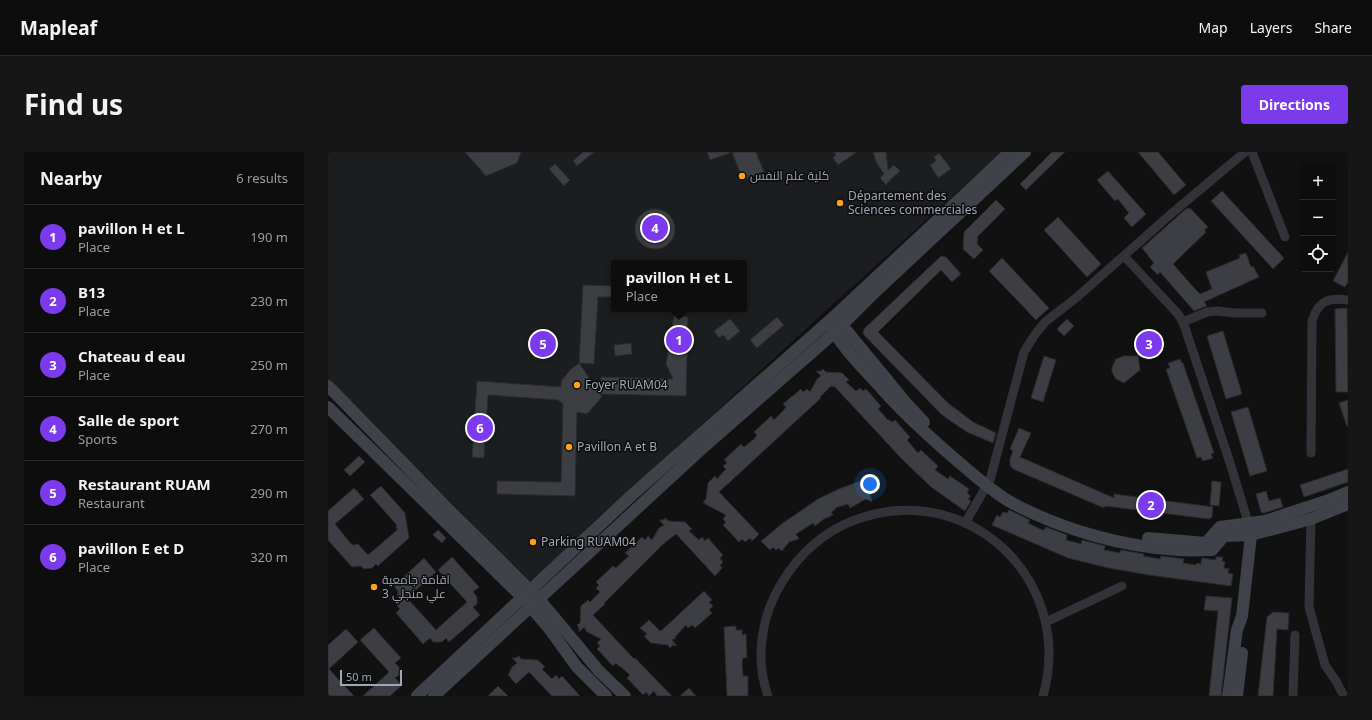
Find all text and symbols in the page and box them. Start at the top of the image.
text: Mapleaf [20,15,97,41]
text: Map [1199,18,1228,37]
text: Layers [1250,18,1292,37]
text: Share [1314,18,1352,37]
text: Find us [24,85,123,123]
button: Directions [1241,85,1348,124]
map controls [1300,164,1336,272]
button: + [1300,164,1336,200]
text: Nearby [40,167,102,190]
place label: كلية علم النفس [750,167,829,184]
text: 6 results [236,169,288,187]
marker: كلية علم النفس [737,171,747,181]
place label: Département des Sciences commerciales [848,187,977,218]
marker: Département des Sciences commerciales [835,198,845,208]
button: − [1300,200,1336,236]
pin: 4 [642,213,668,243]
text: pavillon H et L [78,218,185,238]
text: 1 [49,228,57,246]
text: 190 m [250,228,288,246]
button: locate [1300,236,1336,272]
text: Place [78,238,110,256]
popup [611,260,747,312]
text: pavillon H et L [626,267,732,287]
text: B13 [78,282,105,302]
text: Place [626,287,658,305]
text: 2 [49,292,57,310]
text: 230 m [250,292,288,310]
text: Place [78,302,110,320]
pin: 1 [666,325,692,355]
pin: 5 [530,329,556,359]
pin: 3 [1136,329,1162,359]
text: Chateau d eau [78,346,186,366]
text: 3 [49,356,57,374]
text: 250 m [250,356,288,374]
text: Place [78,366,110,384]
place label: Foyer RUAM04 [585,376,668,393]
marker: Foyer RUAM04 [572,380,582,390]
text: Salle de sport [78,410,179,430]
pin: 6 [467,413,493,443]
text: 4 [49,420,57,438]
text: 270 m [250,420,288,438]
text: Sports [78,430,117,448]
place label: Pavillon A et B [577,438,657,455]
marker: Pavillon A et B [564,442,574,452]
text: Restaurant RUAM [78,474,211,494]
your location [860,474,880,494]
text: 5 [49,484,57,502]
text: 290 m [250,484,288,502]
pin: 2 [1138,490,1164,520]
text: Restaurant [78,494,145,512]
place label: Parking RUAM04 [541,533,636,550]
marker: Parking RUAM04 [528,537,538,547]
text: pavillon E et D [78,538,184,558]
text: 6 [49,548,57,566]
text: 320 m [250,548,288,566]
text: Place [78,558,110,576]
place label: اقامة جامعية علي منجلي 3 [382,571,450,604]
marker: اقامة جامعية علي منجلي 3 [369,582,379,592]
scale bar [340,668,402,687]
text: 50 m [346,669,372,684]

